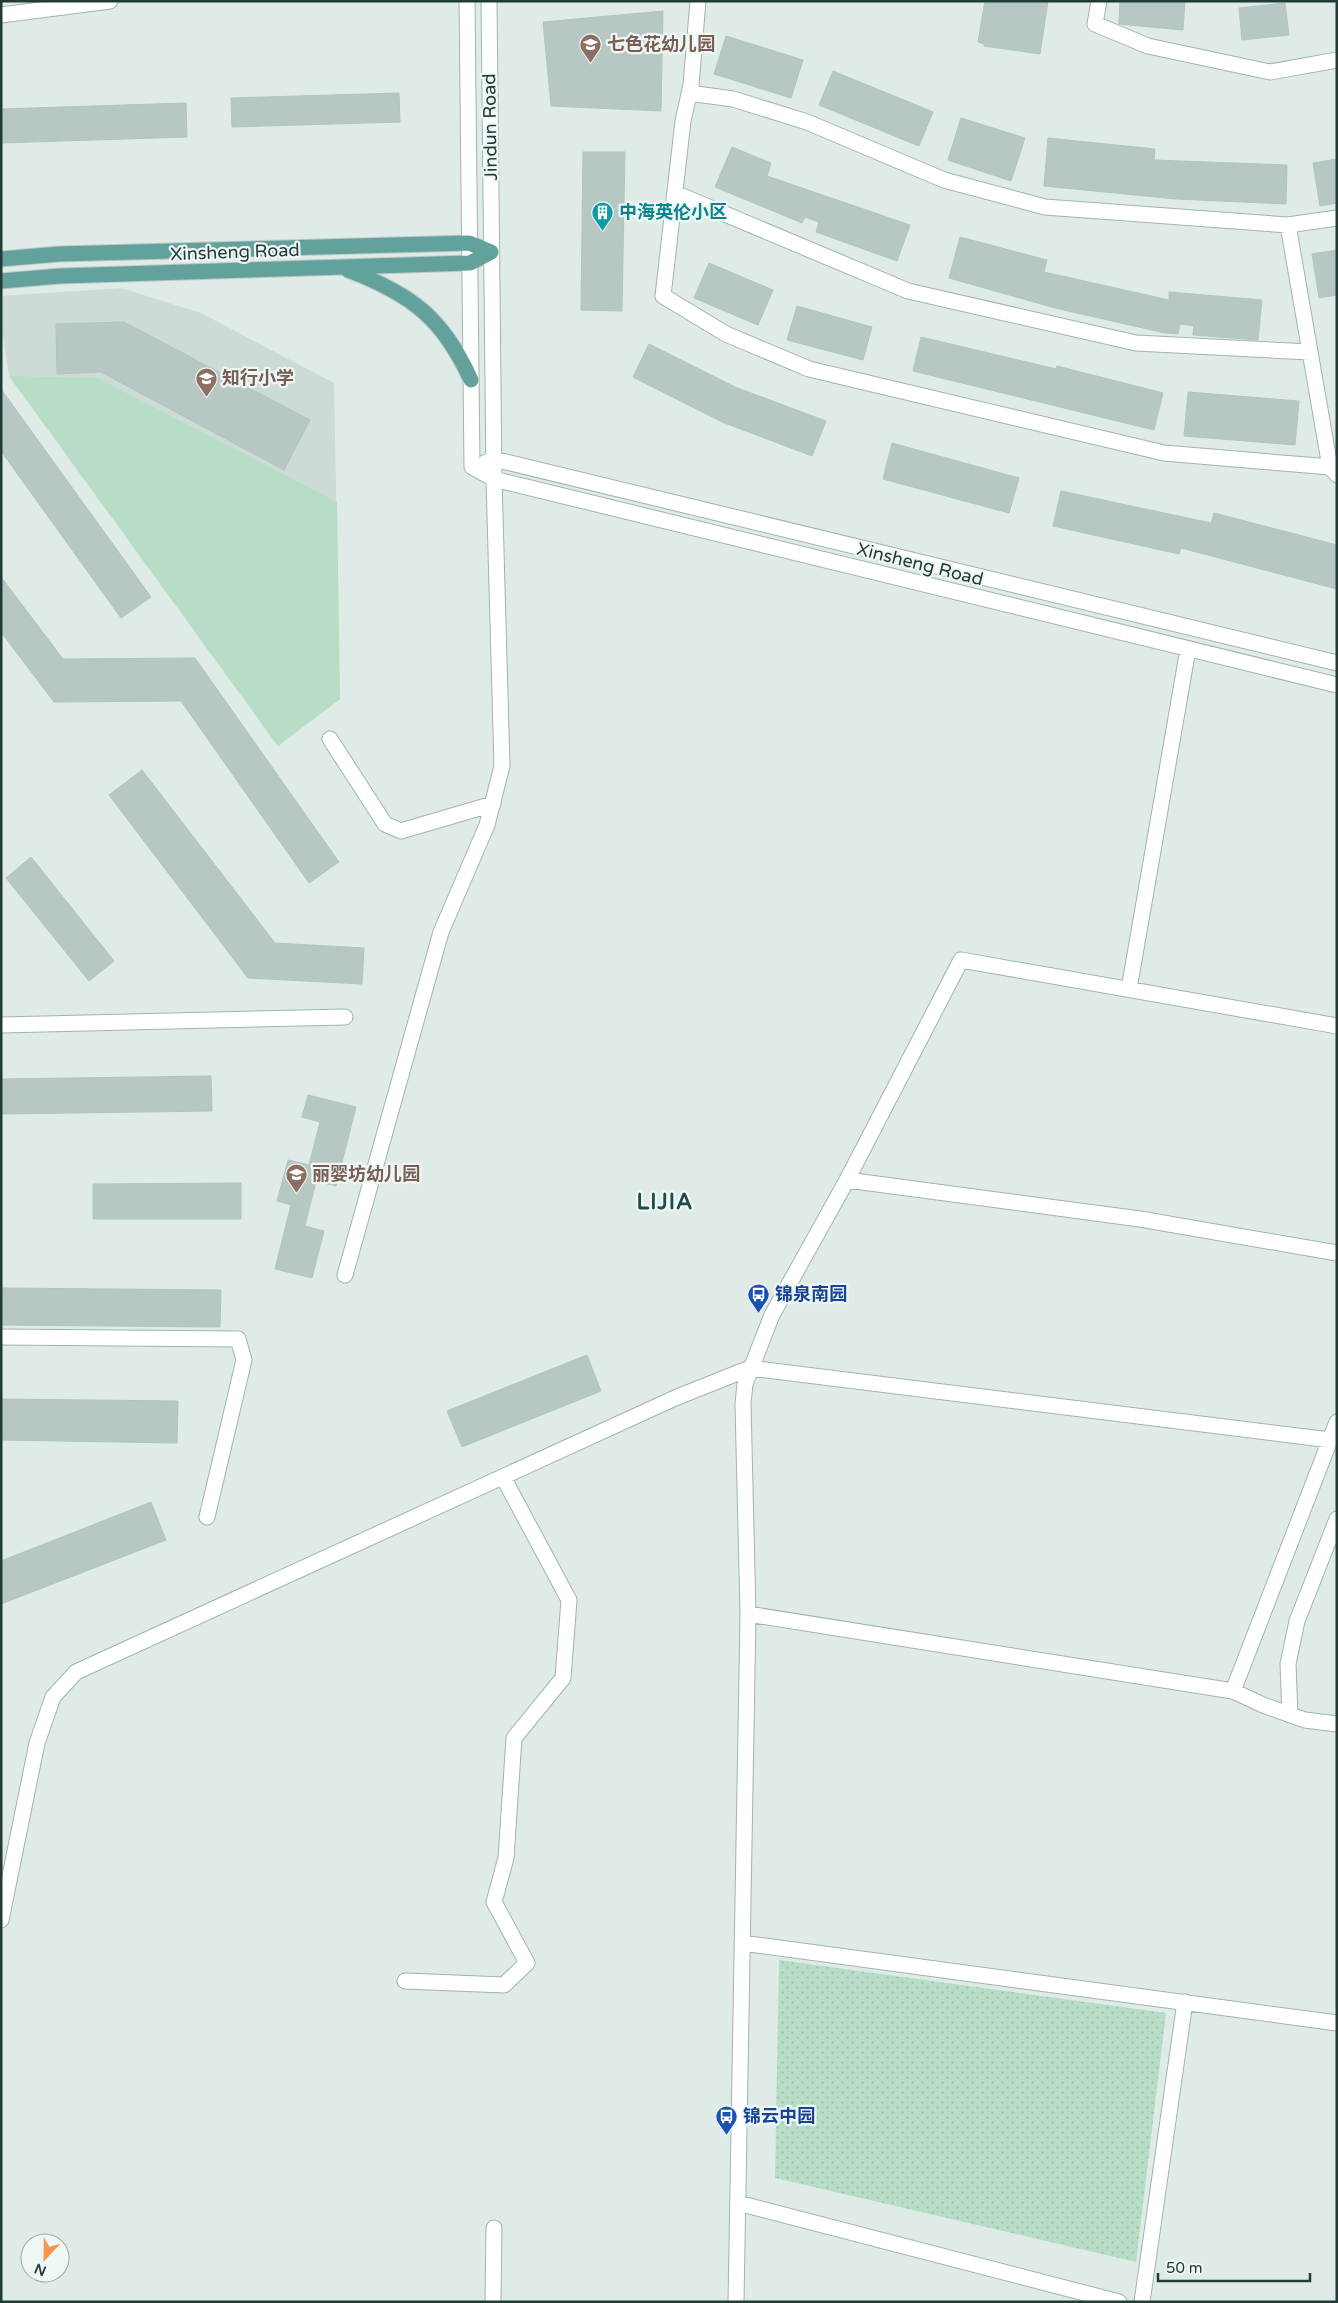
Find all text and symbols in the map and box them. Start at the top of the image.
school or university icon: 七色花幼儿园 [579,32,603,63]
place label: 七色花幼儿园 [607,33,715,55]
street label: Jindun Road [478,73,502,181]
building icon: 中海英伦小区 [591,200,615,231]
place label: 中海英伦小区 [619,201,727,223]
street label: Xinsheng Road [170,239,300,265]
school or university icon: 知行小学 [194,366,218,397]
place label: 知行小学 [222,367,294,389]
street label: Xinsheng Road [854,538,986,590]
school or university icon: 丽婴坊幼儿园 [284,1162,308,1193]
place label: 丽婴坊幼儿园 [312,1163,420,1185]
district label: LIJIA [637,1189,693,1215]
bus stop icon: 锦泉南园 [747,1282,771,1313]
place label: 锦泉南园 [775,1283,847,1305]
bus stop icon: 锦云中园 [715,2104,739,2135]
place label: 锦云中园 [743,2105,815,2127]
north arrow [20,2233,70,2283]
scale bar [1158,2250,1310,2282]
text: 50 m [1166,2259,1203,2277]
text: N [32,2260,49,2280]

